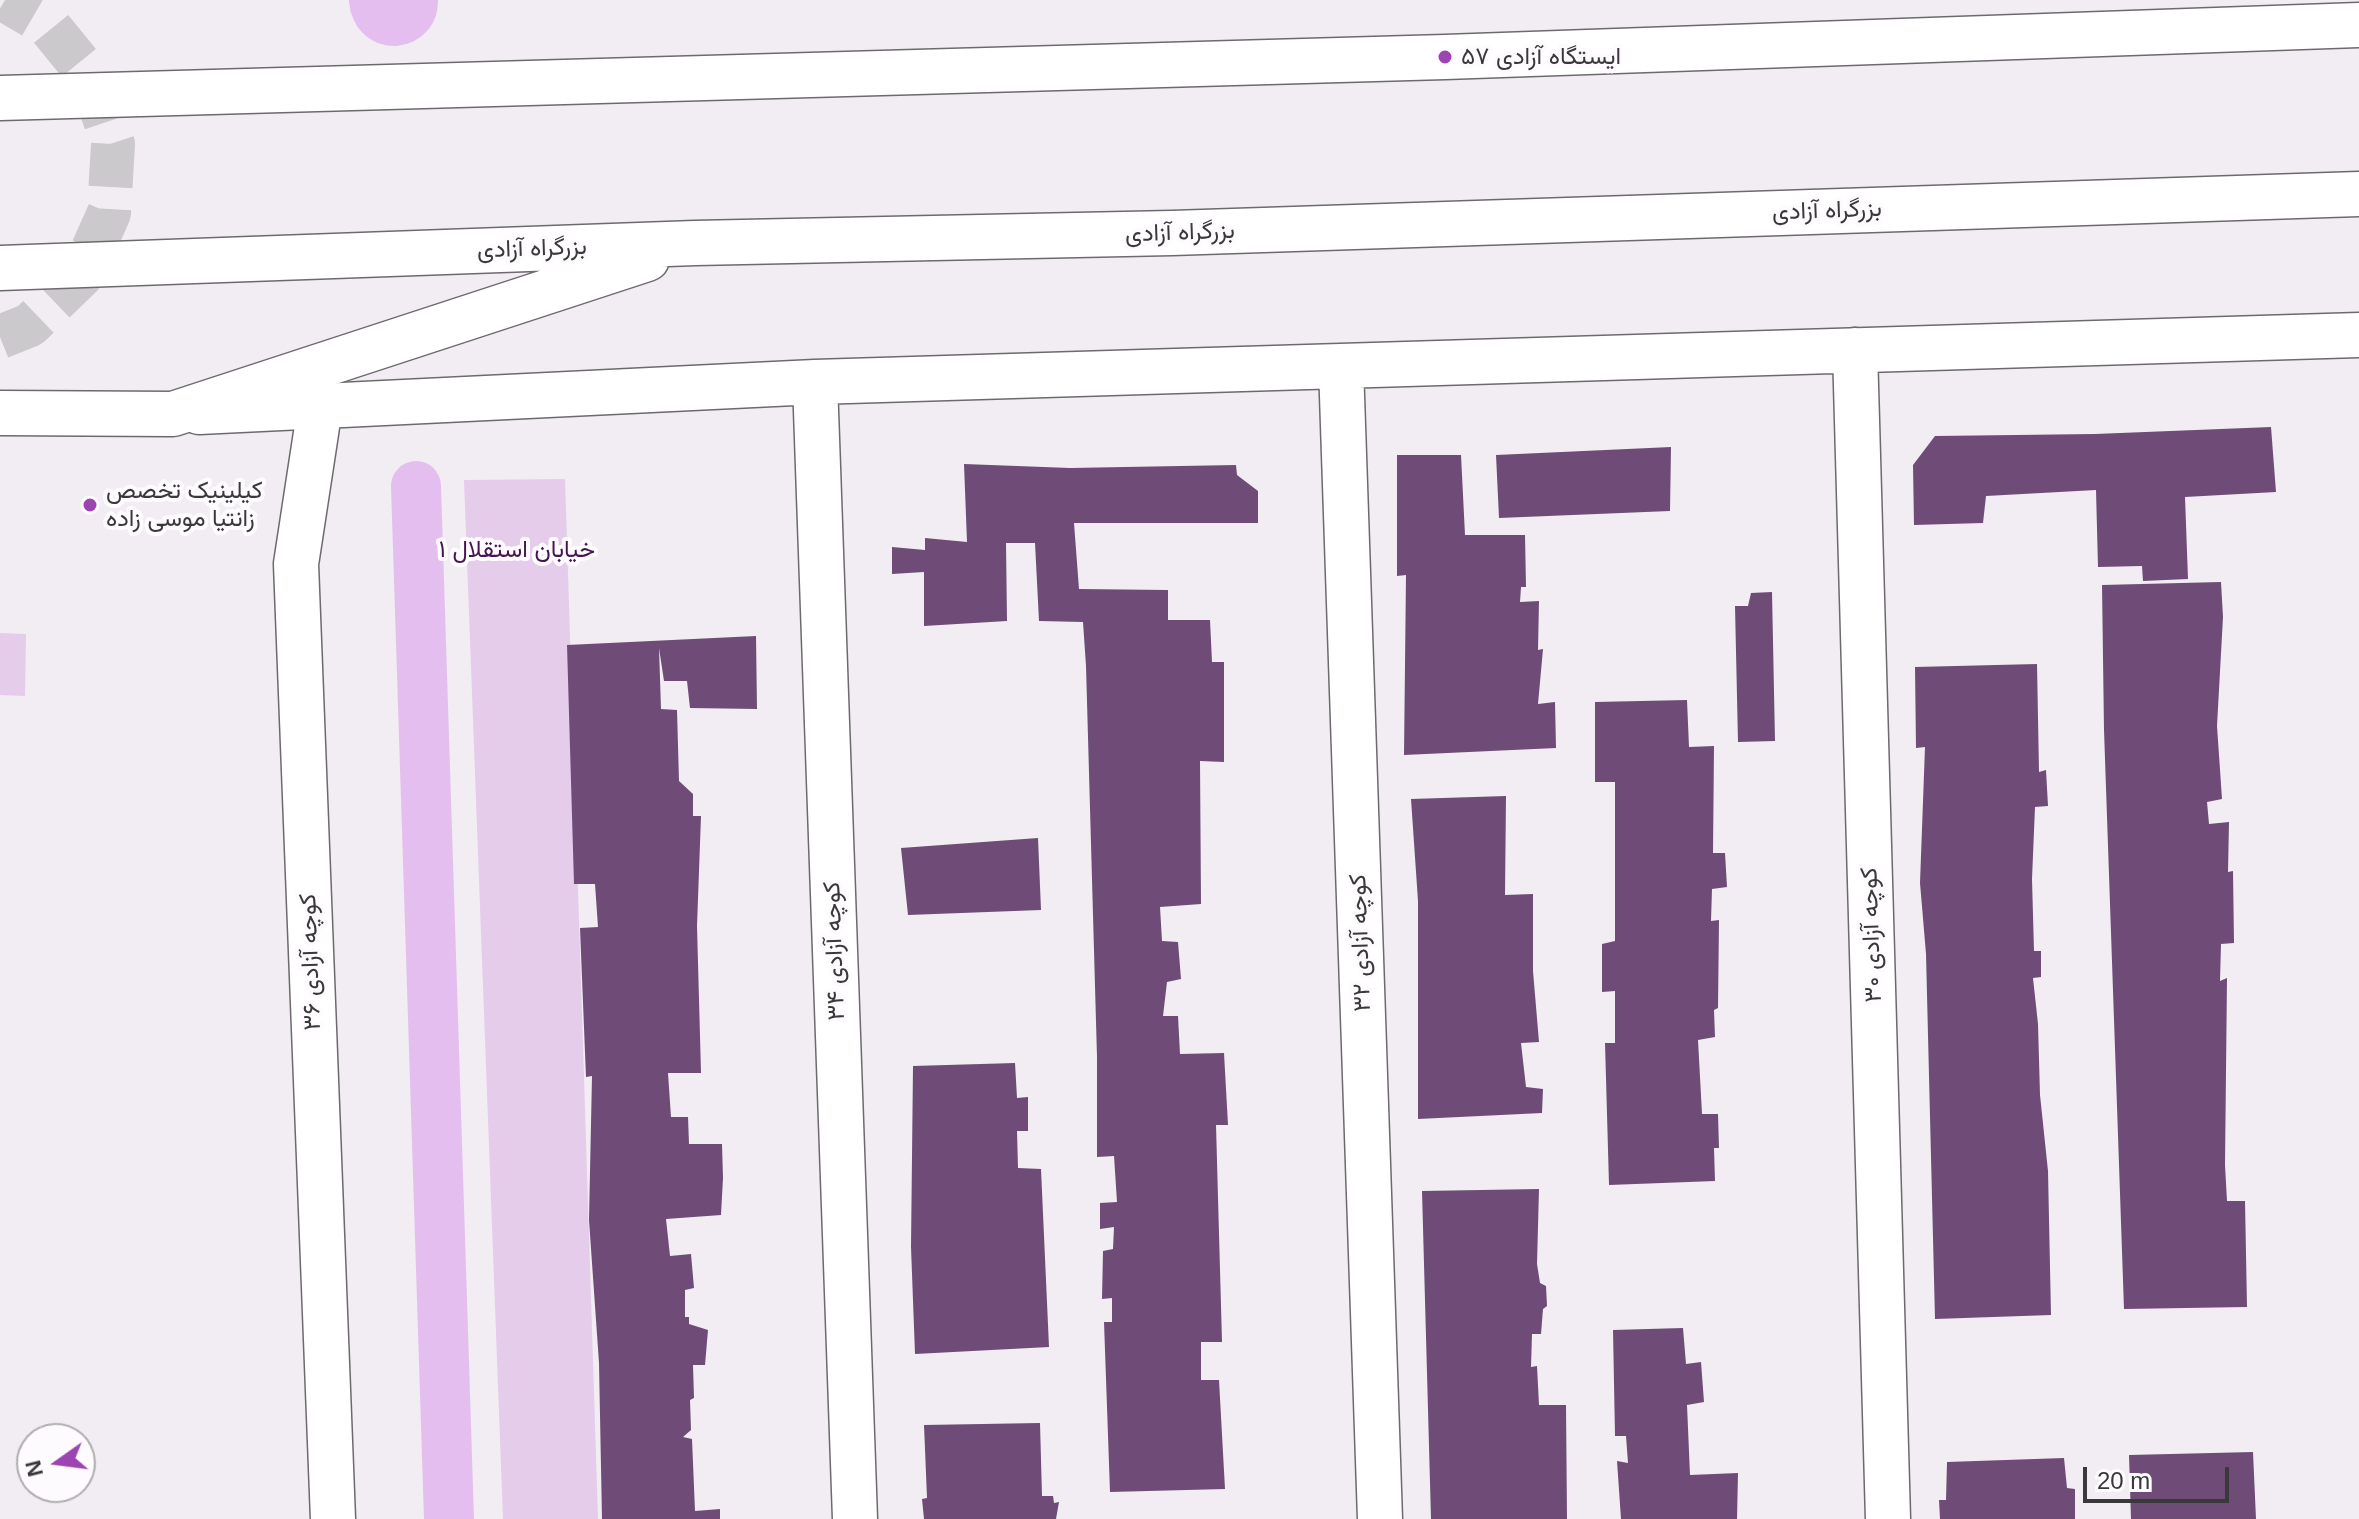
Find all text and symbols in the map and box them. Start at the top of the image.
place label: ایستگاه آزادی ۵۷ [1461,43,1621,71]
marker: ایستگاه آزادی ۵۷ [1436,48,1454,66]
street label: بزرگراه آزادی [1772,195,1882,227]
street label: بزرگراه آزادی [1125,217,1235,249]
street label: بزرگراه آزادی [477,233,587,265]
place label: کیلینیک تخصص زانتیا موسی زاده [106,477,263,533]
marker: کیلینیک تخصص زانتیا موسی زاده [81,496,99,514]
park label: خیابان استقلال ۱ [439,536,595,564]
street label: کوچه آزادی ۳۰ [1855,867,1889,1003]
street label: کوچه آزادی ۳۲ [1344,874,1378,1012]
street label: کوچه آزادی ۳۴ [818,881,852,1021]
street label: کوچه آزادی ۳۶ [294,893,328,1031]
north arrow [16,1423,96,1503]
scale bar [2087,1451,2233,1501]
text: N [20,1458,48,1479]
text: 20 m [2097,1467,2150,1494]

